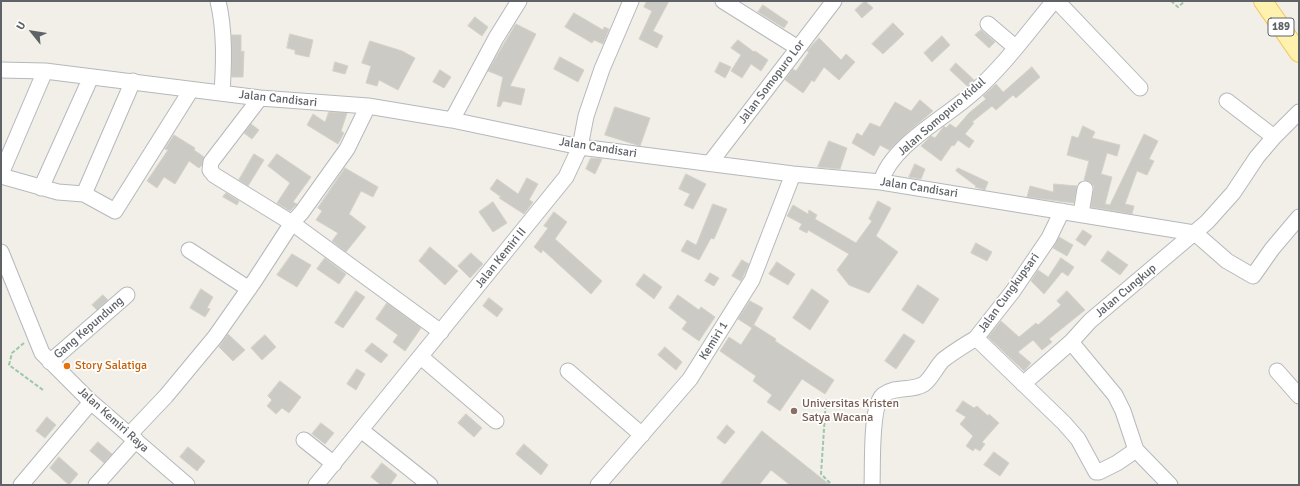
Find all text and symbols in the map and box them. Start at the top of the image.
north arrow [12,12,52,52]
road number: 189 [1268,18,1294,36]
text: U [14,19,29,32]
street label: Jalan Somopuro Lor [736,37,808,127]
street label: Jalan Somopuro Kidul [895,75,989,159]
street label: Jalan Candisari [238,88,318,110]
street label: Jalan Candisari [558,135,638,161]
street label: Jalan Candisari [879,175,959,201]
street label: Jalan Kemiri II [472,225,530,291]
street label: Jalan Cungkupsari [975,251,1043,335]
street label: Jalan Cungkup [1093,261,1159,321]
street label: Gang Kepundung [51,294,127,362]
street label: Kemiri 1 [697,319,731,363]
place label: Story Salatiga [75,359,147,373]
marker: Story Salatiga [62,361,72,371]
street label: Jalan Kemiri Raya [74,384,152,456]
place label: Universitas Kristen Satya Wacana [802,397,899,425]
marker: Universitas Kristen Satya Wacana [789,406,799,416]

